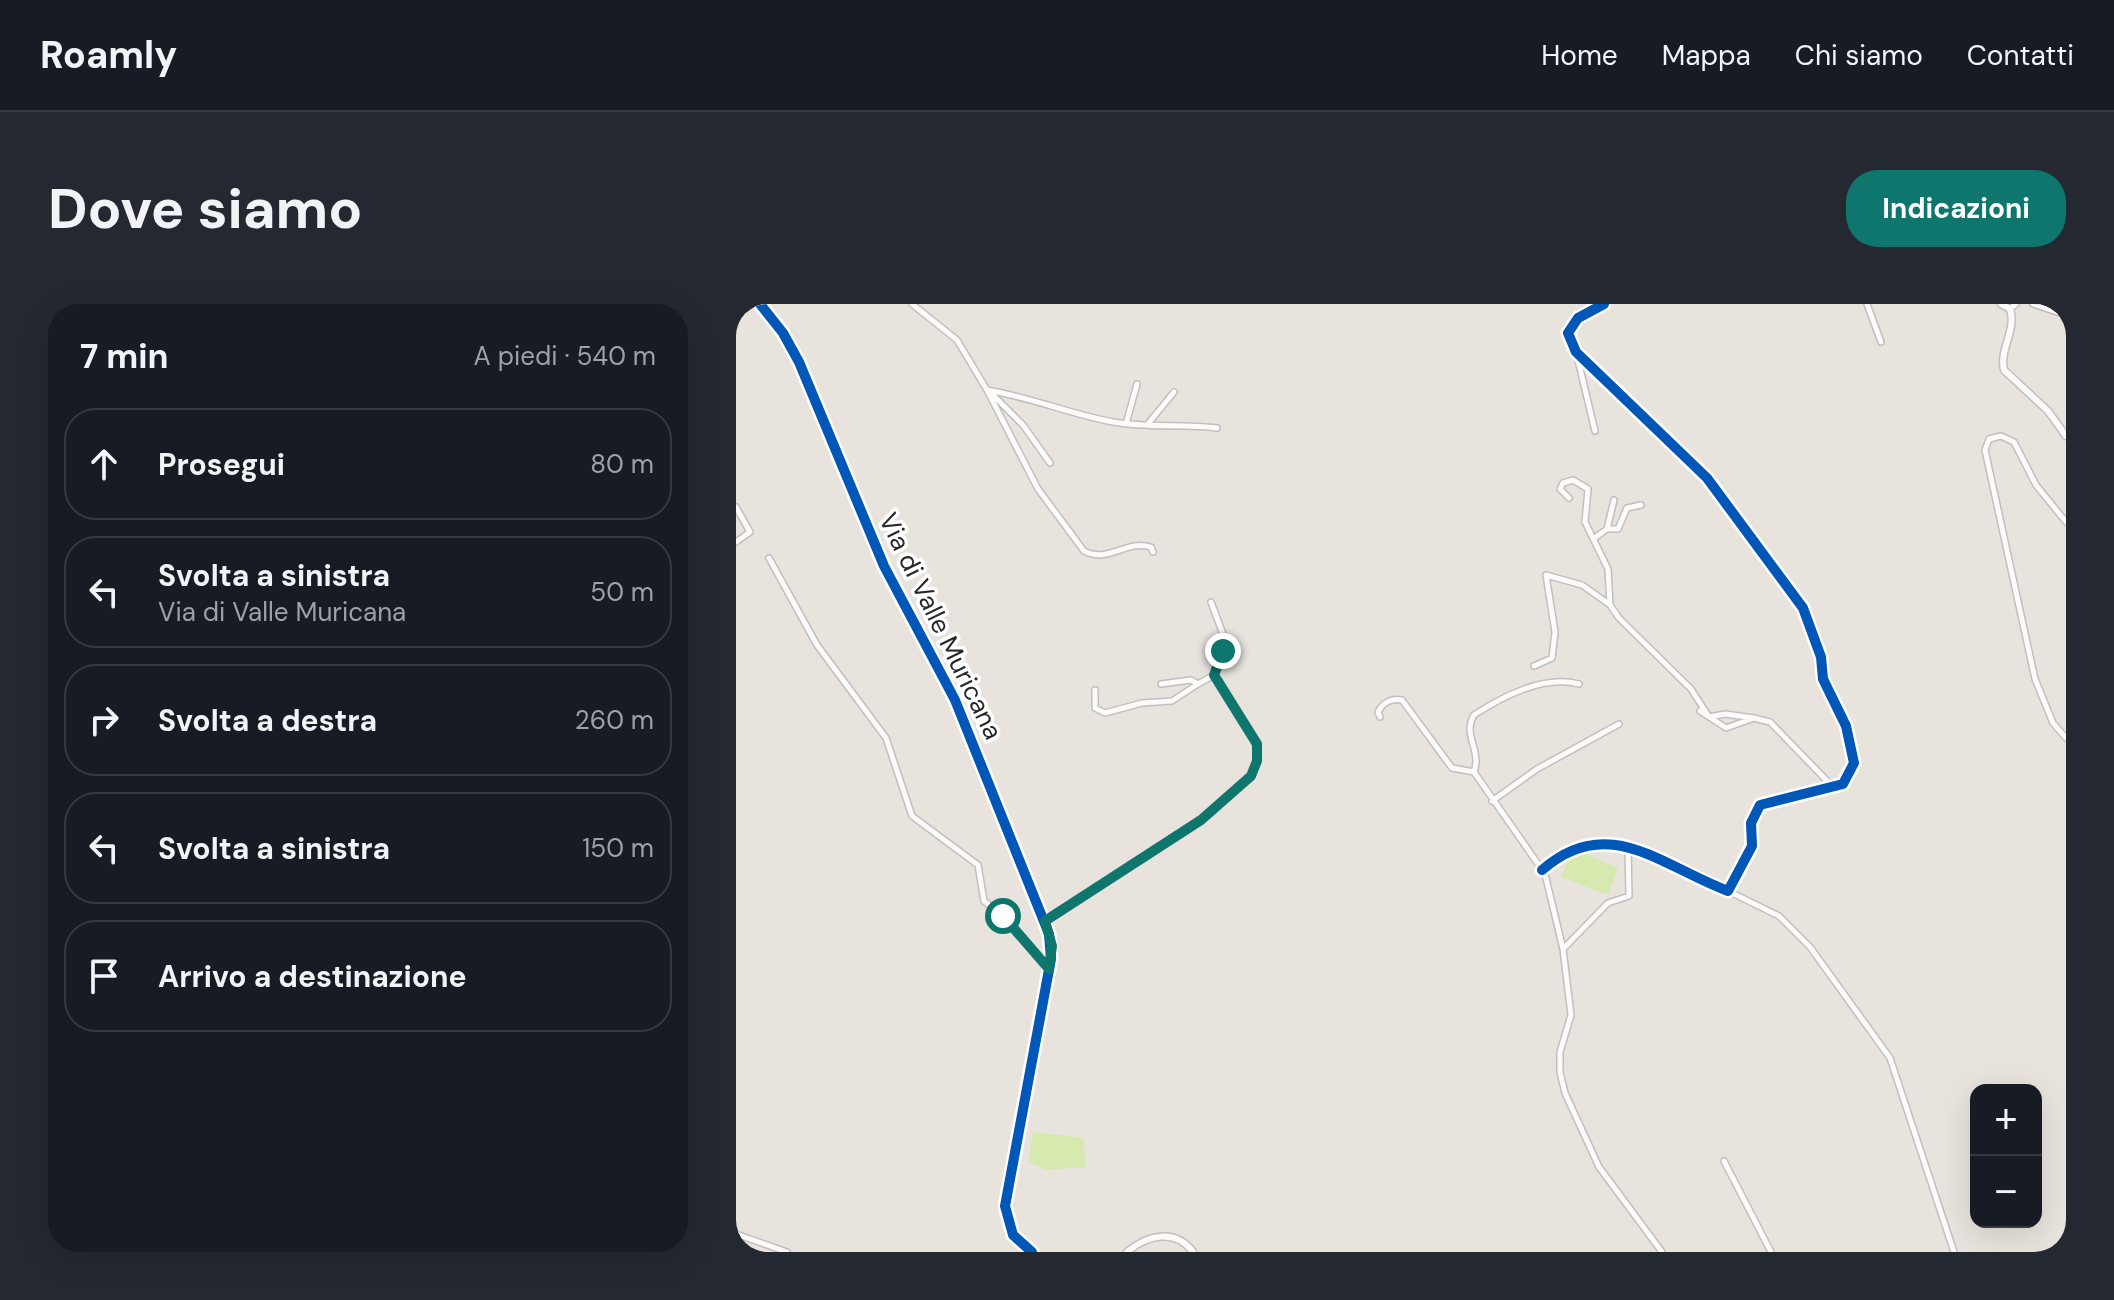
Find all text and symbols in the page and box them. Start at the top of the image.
text: Roamly [40,30,177,80]
text: Home [1541,37,1618,74]
text: Mappa [1662,37,1751,74]
text: Chi siamo [1795,37,1923,74]
text: Contatti [1967,37,2074,74]
button: Indicazioni [1846,170,2066,247]
text: Dove siamo [48,172,362,245]
text: 7 min [80,334,169,379]
text: A piedi · 540 m [474,339,656,373]
icon: ahead [82,442,126,486]
text: Prosegui [158,445,285,484]
text: 80 m [590,447,654,481]
street label: Via di Valle Muricana [871,507,1011,745]
text: Svolta a sinistra [158,556,390,595]
icon: left [82,570,126,614]
text: 50 m [590,575,654,609]
text: Via di Valle Muricana [158,595,406,629]
route end [1205,633,1241,669]
icon: right [82,698,126,742]
text: Svolta a destra [158,701,377,740]
text: 260 m [575,703,654,737]
icon: left [82,826,126,870]
text: Svolta a sinistra [158,829,390,868]
text: 150 m [582,831,654,865]
route start [985,898,1021,934]
icon: arrive [82,954,126,998]
text: Arrivo a destinazione [158,957,467,996]
map controls [1970,1084,2042,1228]
button: + [1970,1084,2042,1156]
button: − [1970,1156,2042,1228]

